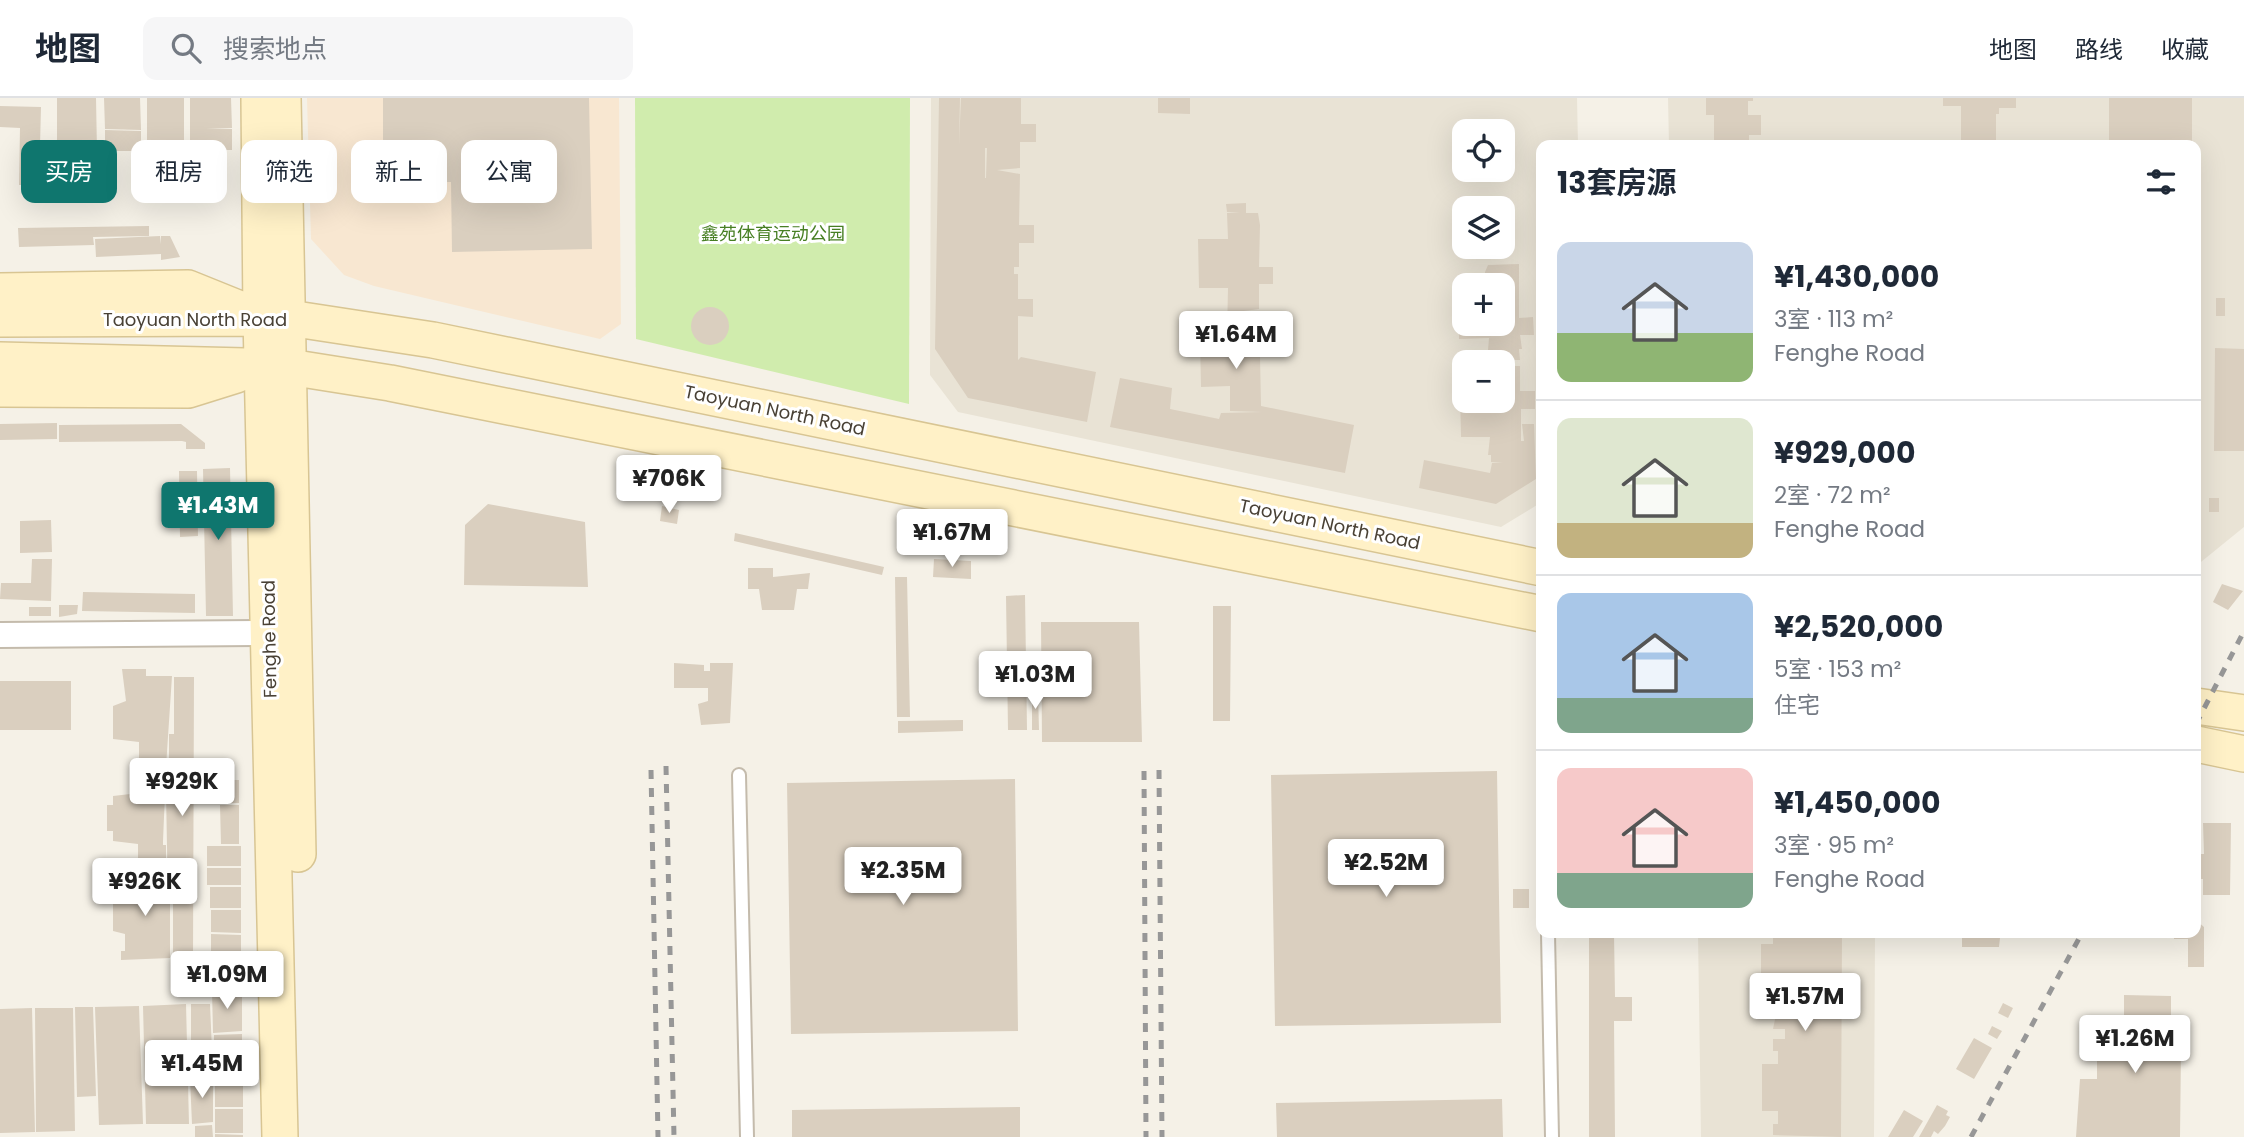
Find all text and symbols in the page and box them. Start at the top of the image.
search box [143,17,633,80]
text: 地图 [35,25,101,72]
icon: search [167,29,205,67]
text: 搜索地点 [223,31,327,67]
text: 地图 [1989,33,2037,66]
text: 路线 [2075,33,2123,66]
text: 收藏 [2161,33,2209,66]
map controls [1452,119,1515,413]
button: locate [1452,119,1515,182]
chip: 买房 [21,140,117,203]
chip: 租房 [131,140,227,203]
chip: 筛选 [241,140,337,203]
chip: 新上 [351,140,447,203]
chip: 公寓 [461,140,557,203]
text: 13套房源 [1557,161,1676,204]
icon: filters [2142,163,2180,201]
button: layers [1452,196,1515,259]
park label: 鑫苑体育运动公园 [701,221,845,246]
text: ¥1,430,000 [1774,255,1939,298]
icon: home [1613,270,1697,354]
button: + [1452,273,1515,336]
text: 3室 · 113 m² [1774,303,1893,335]
street label: Taoyuan North Road [103,307,287,332]
pin: ¥1.64M [1179,312,1293,371]
text: ¥1.64M [1195,318,1277,350]
text: Fenghe Road [1774,337,1925,369]
button: − [1452,350,1515,413]
street label: Taoyuan North Road [682,379,868,441]
text: ¥929,000 [1774,431,1915,474]
icon: home [1613,446,1697,530]
pin: ¥706K [620,456,718,515]
text: ¥706K [632,462,706,494]
text: 2室 · 72 m² [1774,479,1891,511]
pin: ¥1.43M [161,482,275,542]
text: ¥1.43M [177,489,259,521]
street label: Taoyuan North Road [1237,493,1423,555]
pin: ¥1.67M [895,510,1009,569]
text: Fenghe Road [1774,513,1925,545]
text: ¥1.67M [913,516,991,548]
street label: Fenghe Road [255,580,283,698]
text: ¥2,520,000 [1774,605,1943,648]
icon: home [1613,621,1697,705]
pin: ¥1.03M [978,652,1092,711]
text: 5室 · 153 m² [1774,653,1901,685]
text: ¥1.03M [995,658,1075,690]
text: 住宅 [1774,689,1820,721]
pin: ¥929K [133,758,231,818]
text: ¥929K [146,765,218,797]
text: ¥1,450,000 [1774,781,1941,824]
icon: home [1613,796,1697,880]
text: 3室 · 95 m² [1774,829,1894,861]
pin: ¥2.52M [1329,840,1443,899]
text: ¥2.52M [1344,846,1428,878]
pin: ¥2.35M [846,848,960,907]
text: ¥2.35M [860,854,946,886]
pin: ¥926K [96,858,194,918]
text: Fenghe Road [1774,863,1925,895]
text: ¥926K [108,865,182,897]
pin: ¥1.09M [170,951,284,1011]
text: ¥1.09M [187,958,267,990]
pin: ¥1.57M [1748,974,1862,1033]
text: ¥1.57M [1766,980,1844,1012]
pin: ¥1.26M [2078,1016,2192,1075]
text: ¥1.26M [2095,1022,2175,1054]
pin: ¥1.45M [145,1040,259,1100]
text: ¥1.45M [161,1047,243,1079]

